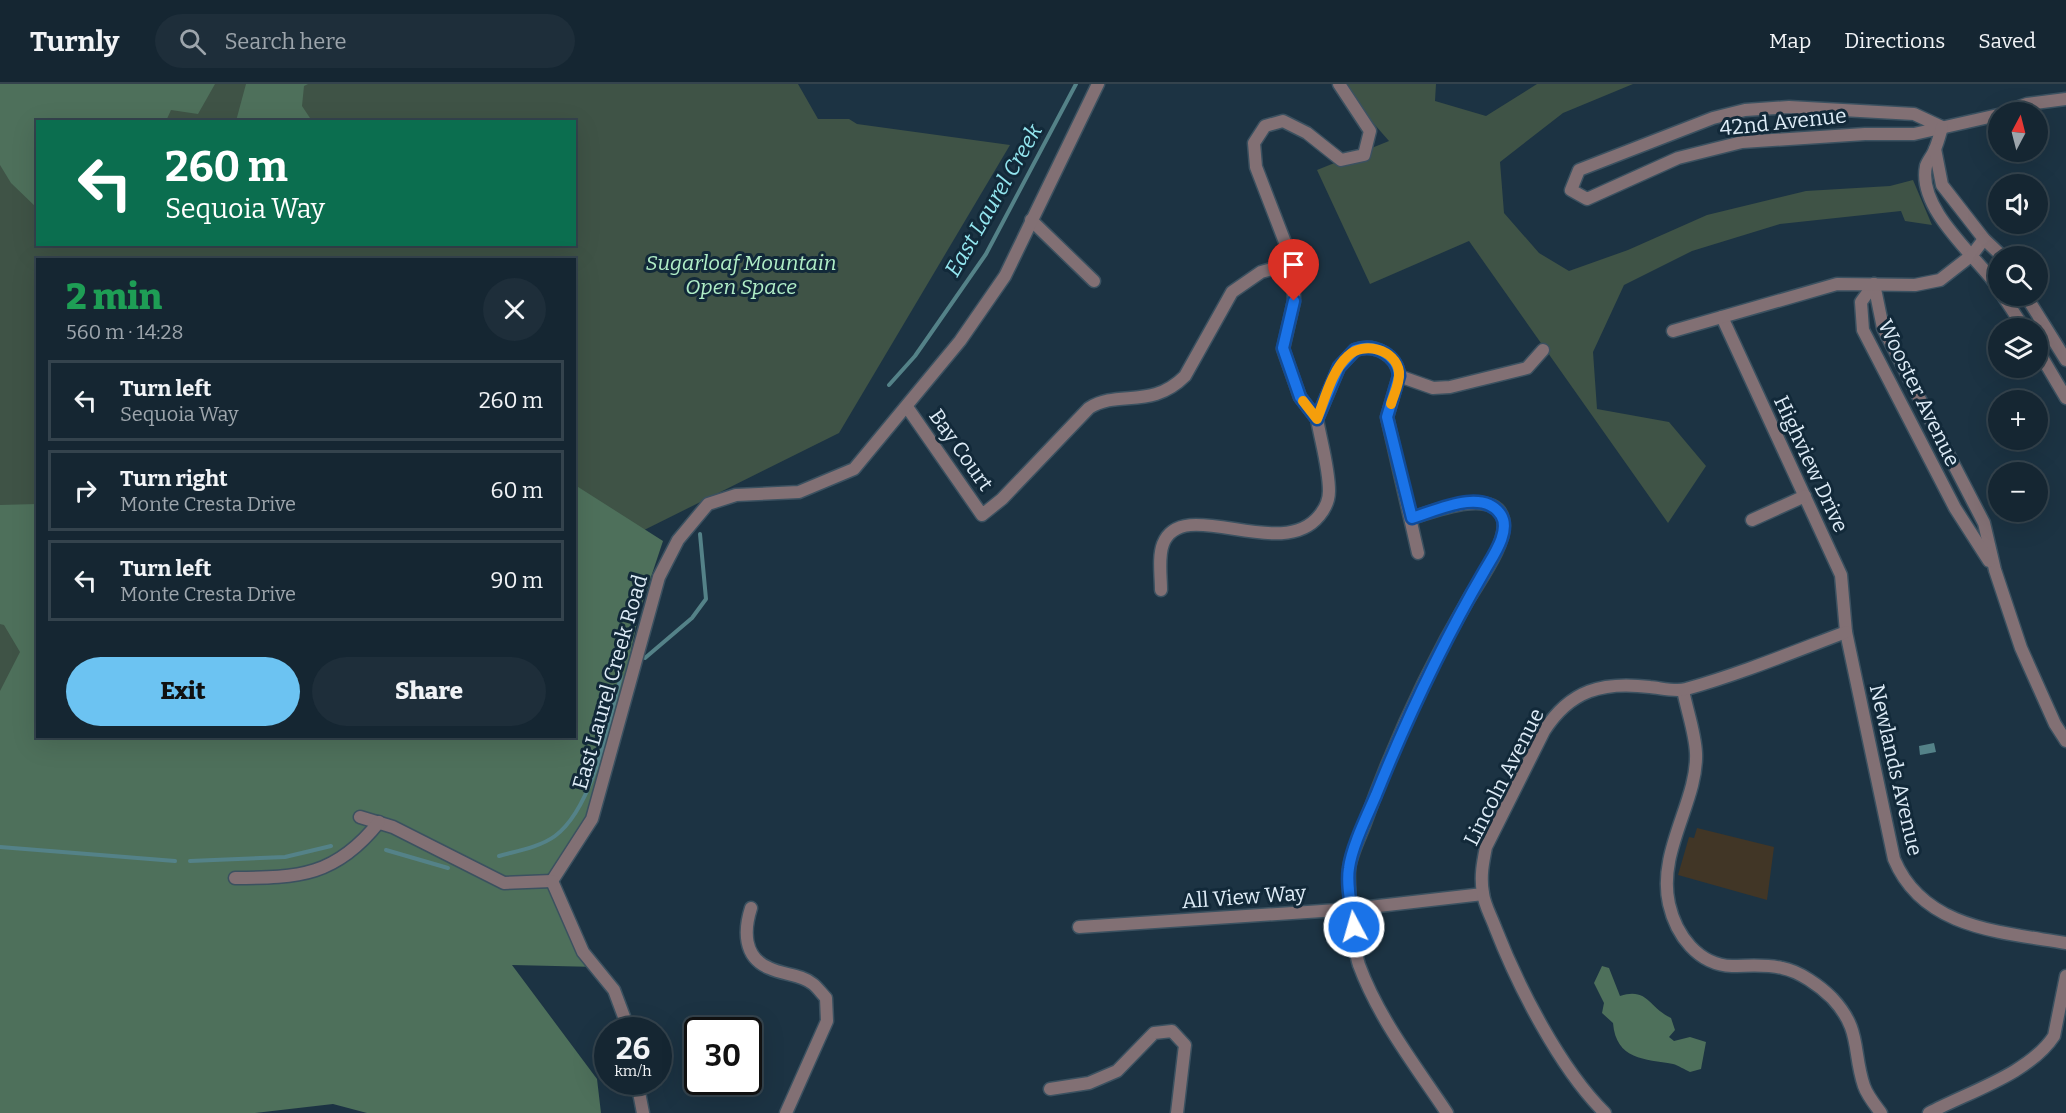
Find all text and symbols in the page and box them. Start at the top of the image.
search box [155,14,575,68]
text: Turnly [30,25,119,58]
icon: search [176,25,209,58]
text: Search here [224,28,347,55]
text: Map [1769,28,1811,54]
text: Directions [1844,28,1945,54]
text: Saved [1978,28,2036,54]
street label: 42nd Avenue [1718,102,1848,142]
north arrow [1988,102,2048,162]
map controls [1988,102,2048,522]
water label: East Laurel Creek [939,118,1049,281]
text: 260 m [165,142,288,192]
icon: left [66,144,144,222]
button: sound [1988,174,2048,234]
text: Sequoia Way [165,193,325,225]
pin [1268,239,1319,301]
button: search [1988,246,2048,306]
icon: arrive [1277,248,1310,281]
park label: Sugarloaf Mountain Open Space [646,250,836,300]
text: 2 min [66,275,162,319]
button: close [483,278,546,341]
street label: Wooster Avenue [1872,315,1966,471]
button: layers [1988,318,2048,378]
text: 560 m · 14:28 [66,320,183,344]
text: Turn left [120,375,212,402]
icon: left [69,384,102,417]
text: 260 m [479,387,543,414]
button: + [1988,390,2048,450]
street label: Highview Drive [1768,391,1854,537]
text: Sequoia Way [120,402,238,426]
street label: Bay Court [923,404,999,496]
button: − [1988,462,2048,522]
text: Turn right [120,465,228,492]
icon: right [69,474,102,507]
text: 60 m [491,477,543,504]
text: Monte Cresta Drive [120,492,296,516]
text: Turn left [120,555,212,582]
icon: left [69,564,102,597]
text: 90 m [491,567,543,594]
street label: East Laurel Creek Road [567,571,653,793]
text: Monte Cresta Drive [120,582,296,606]
button: Exit [66,657,300,726]
button: Share [312,657,546,726]
street label: Newlands Avenue [1864,682,1928,858]
street label: Lincoln Avenue [1458,704,1550,850]
street label: All View Way [1181,880,1308,914]
position arrow [1322,895,1386,959]
speed limit sign: 30 [684,1017,762,1095]
text: 26 [616,1031,650,1067]
text: km/h [614,1062,652,1080]

